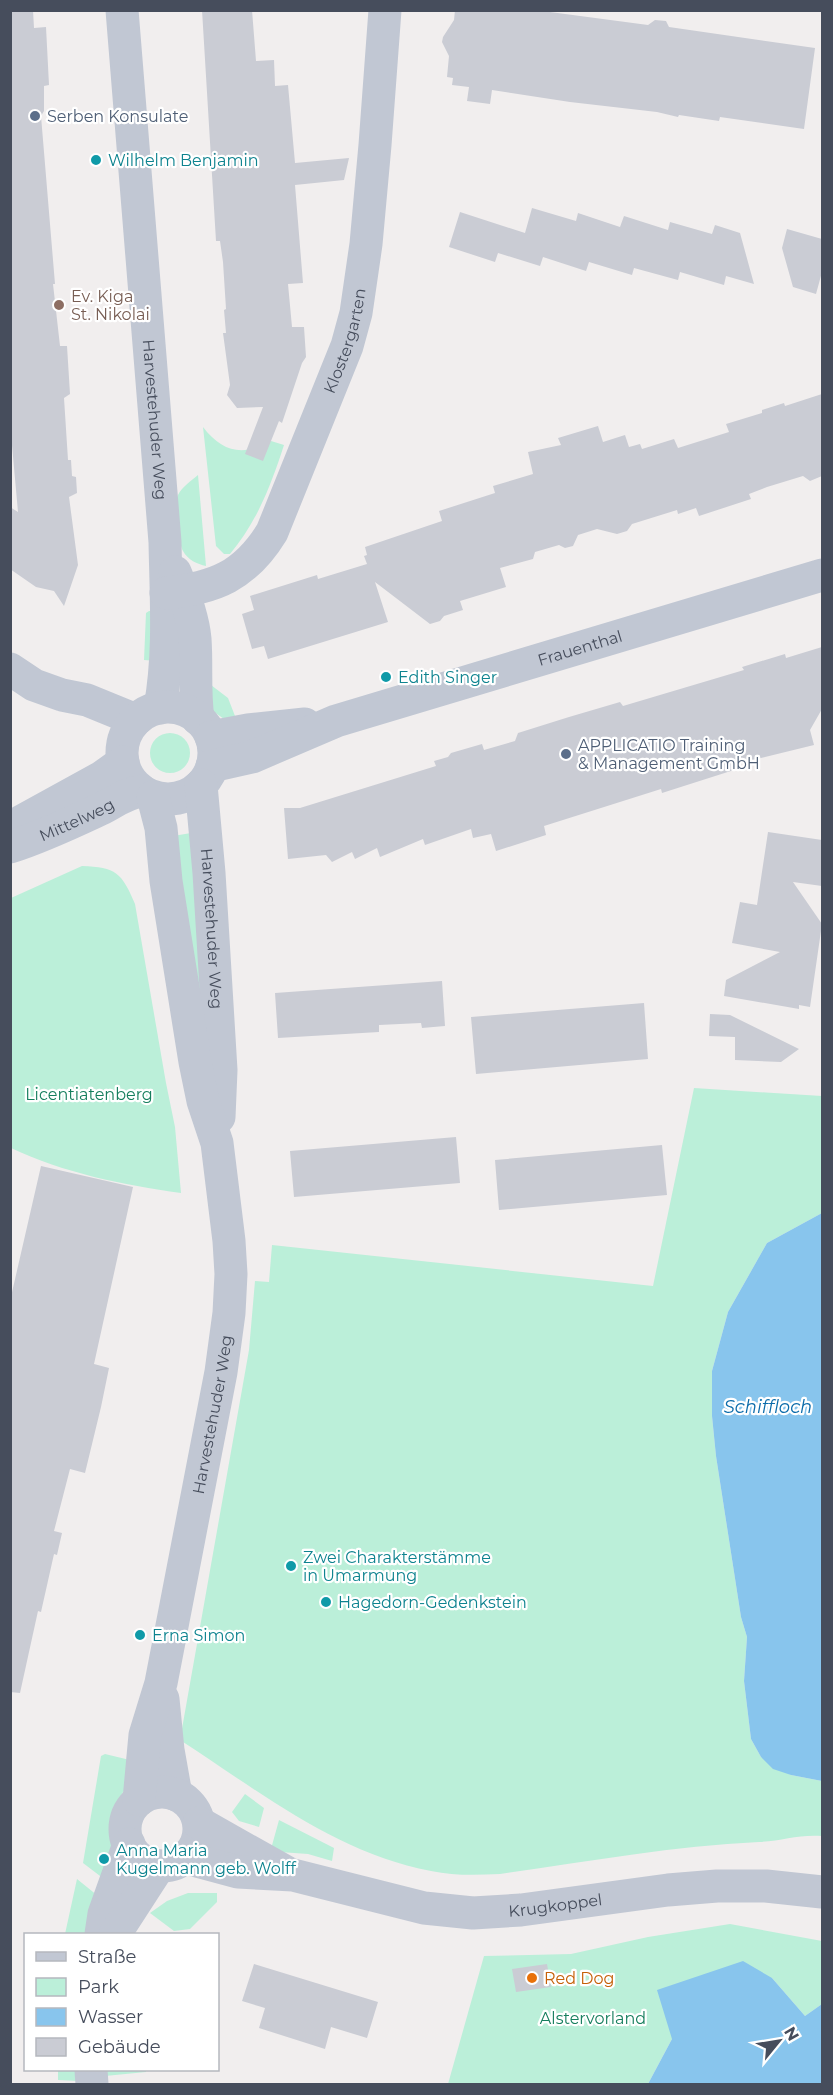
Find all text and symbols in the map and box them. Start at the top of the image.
place label: Serben Konsulate [47,107,188,126]
marker: Serben Konsulate [28,109,42,123]
place label: Wilhelm Benjamin [108,151,259,170]
marker: Wilhelm Benjamin [89,153,103,167]
place label: Ev. Kiga St. Nikolai [71,287,150,324]
street label: Klostergarten [320,287,369,396]
marker: Ev. Kiga St. Nikolai [52,298,66,312]
street label: Harvestehuder Weg [139,339,171,501]
street label: Frauenthal [535,627,625,670]
place label: Edith Singer [398,668,497,687]
marker: Edith Singer [379,670,393,684]
place label: APPLICATIO Training & Management GmbH [578,736,760,773]
marker: APPLICATIO Training & Management GmbH [559,747,573,761]
street label: Mittelweg [36,795,118,846]
street label: Harvestehuder Weg [197,847,226,1010]
park label: Licentiatenberg [25,1085,153,1104]
street label: Harvestehuder Weg [189,1334,236,1496]
water label: Schiffloch [724,1396,812,1418]
place label: Zwei Charakterstämme in Umarmung [303,1548,491,1585]
marker: Zwei Charakterstämme in Umarmung [284,1559,298,1573]
place label: Hagedorn-Gedenkstein [338,1593,527,1612]
marker: Hagedorn-Gedenkstein [319,1595,333,1609]
place label: Erna Simon [152,1626,245,1645]
marker: Erna Simon [133,1628,147,1642]
place label: Anna Maria Kugelmann geb. Wolff [116,1841,297,1878]
marker: Anna Maria Kugelmann geb. Wolff [97,1852,111,1866]
street label: Krugkoppel [508,1890,603,1921]
legend [24,1933,219,2071]
text: Straße [78,1946,137,1968]
place label: Red Dog [544,1969,614,1988]
marker: Red Dog [525,1971,539,1985]
text: Park [78,1976,119,1998]
text: Wasser [78,2006,143,2028]
park label: Alstervorland [540,2009,646,2028]
north arrow [749,2011,809,2071]
text: N [780,2023,803,2044]
text: Gebäude [78,2036,161,2058]

